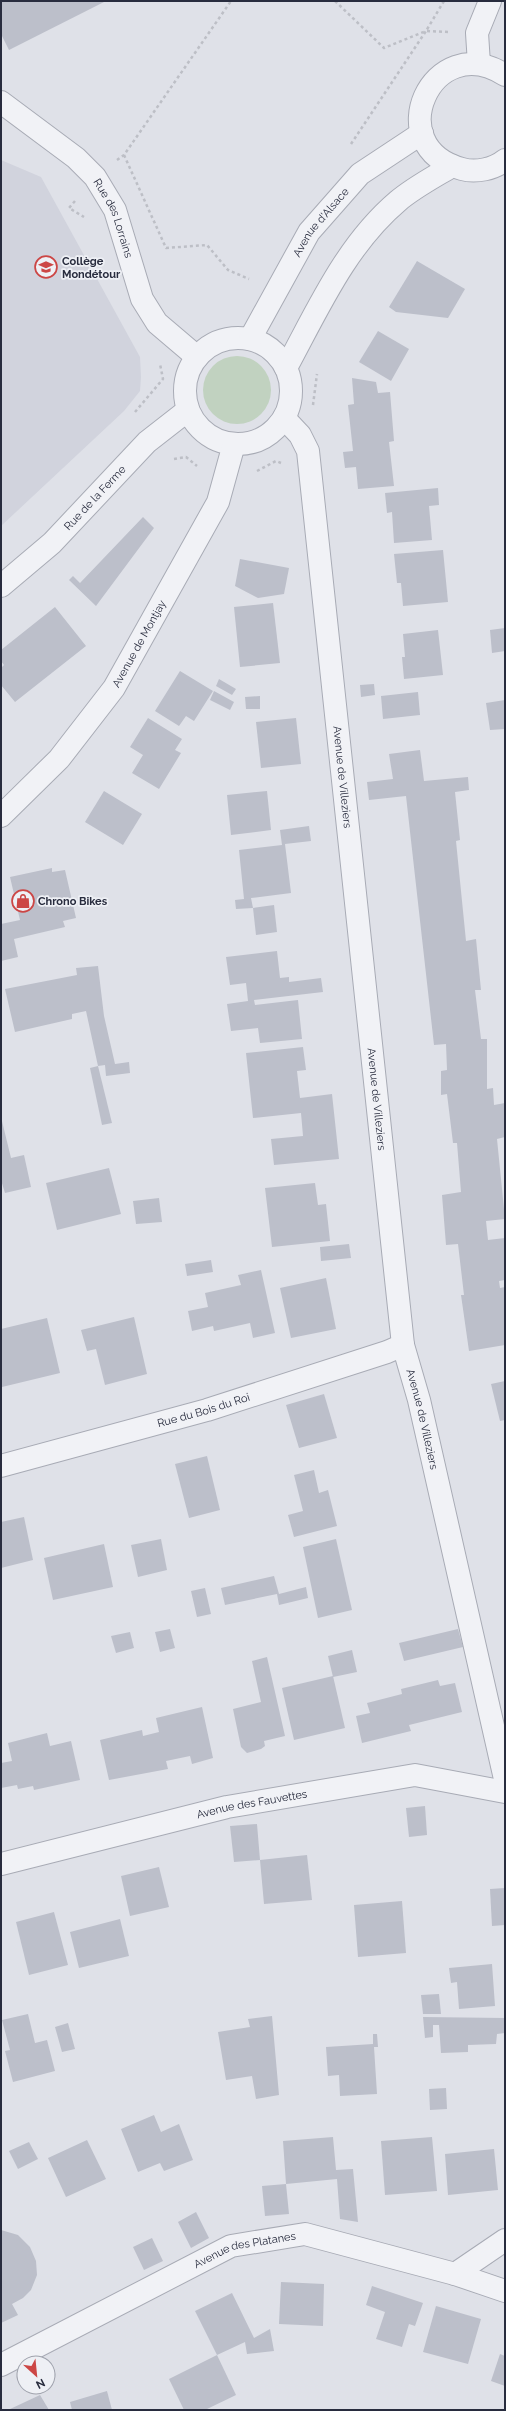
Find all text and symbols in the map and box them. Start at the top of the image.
street label: Rue des Lorrains [91,176,135,259]
street label: Avenue d'Alsace [291,185,352,259]
school or university icon: Collège Mondétour [33,254,59,280]
place label: Collège Mondétour [62,255,121,281]
street label: Rue de la Ferme [62,463,129,533]
street label: Avenue de Montjay [110,598,169,690]
street label: Avenue de Villeziers [330,725,354,829]
shop icon: Chrono Bikes [10,888,36,914]
place label: Chrono Bikes [38,895,108,908]
street label: Avenue de Villeziers [364,1047,388,1151]
street label: Avenue de Villeziers [403,1368,441,1471]
street label: Rue du Bois du Roi [156,1391,251,1430]
street label: Avenue des Fauvettes [195,1787,308,1821]
street label: Avenue des Platanes [192,2230,297,2271]
north arrow [16,2355,56,2395]
text: N [34,2376,47,2391]

